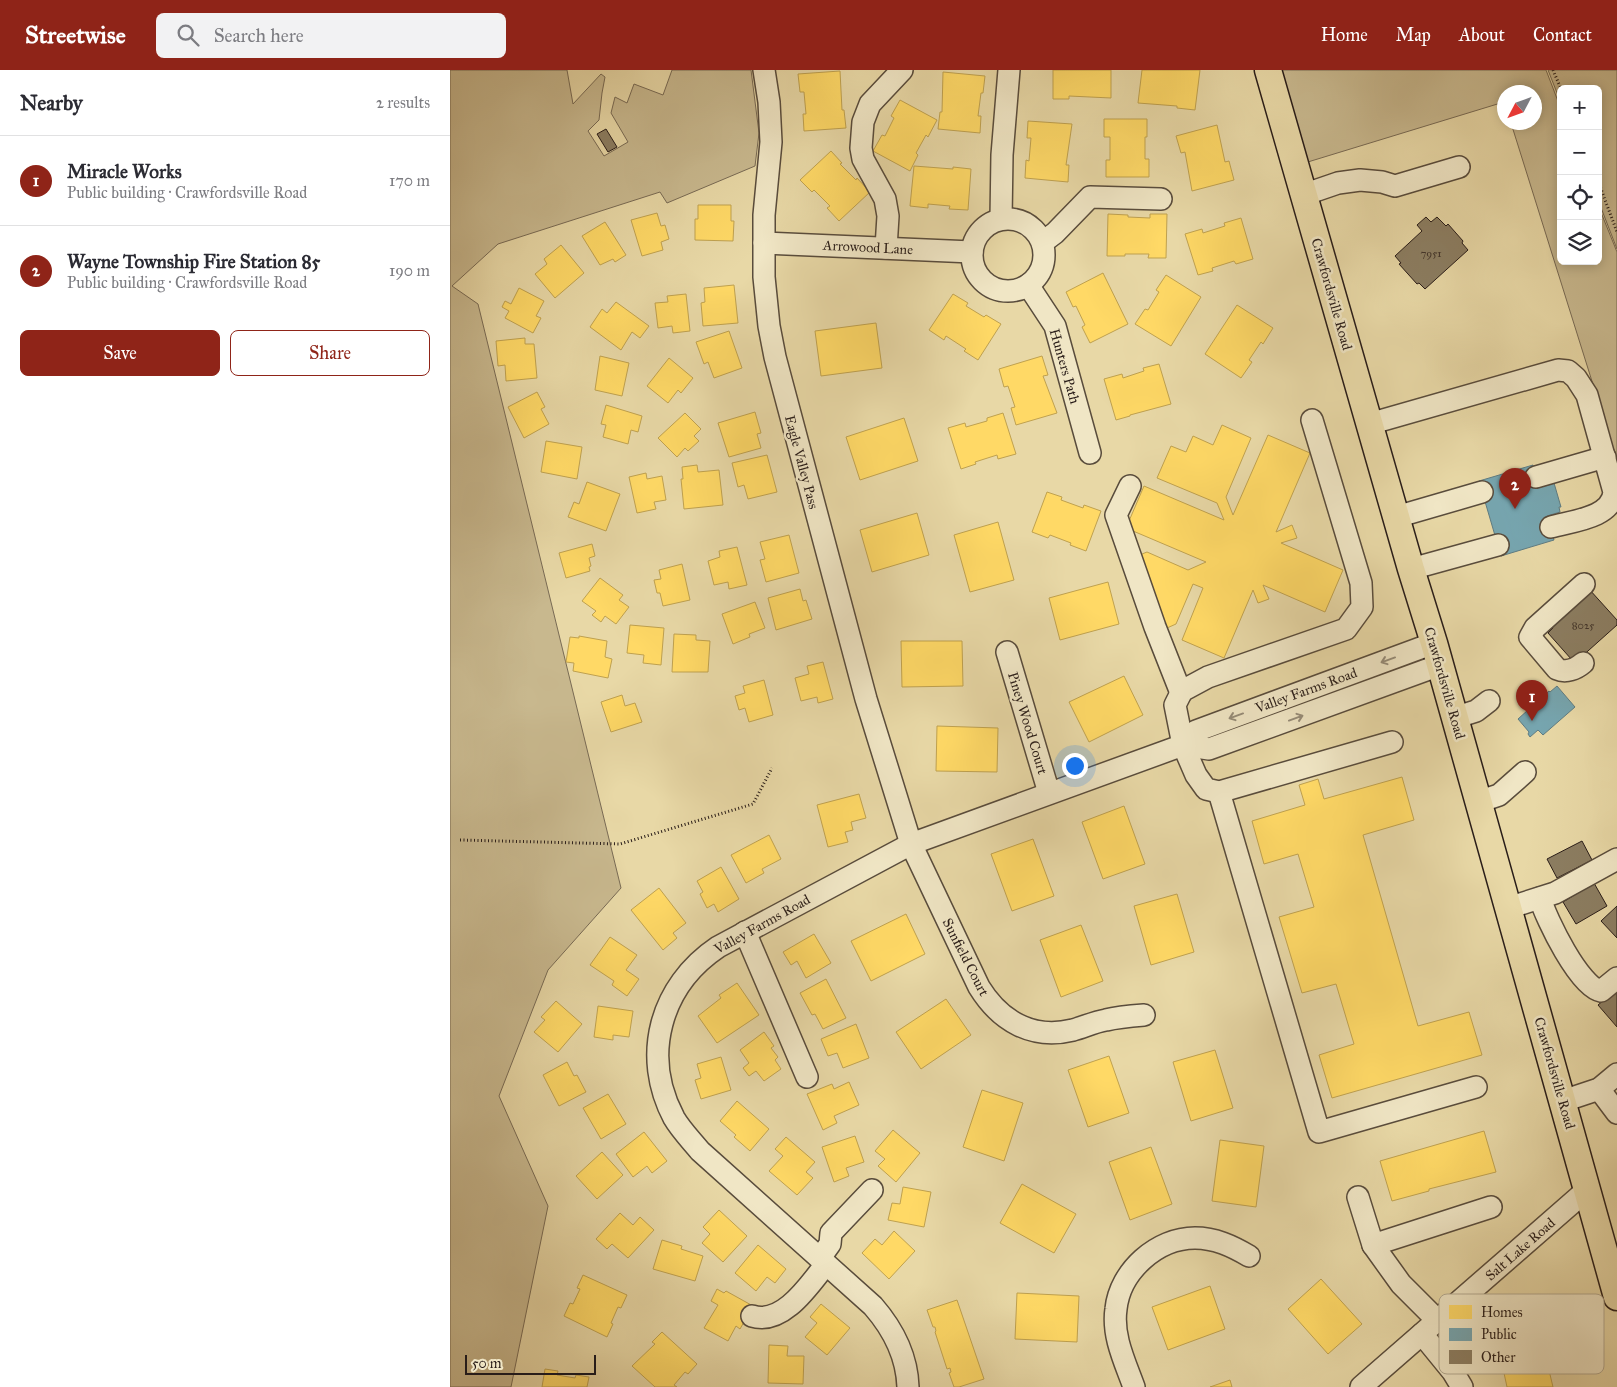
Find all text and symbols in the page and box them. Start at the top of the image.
search box [156,13,506,58]
text: Streetwise [25,20,126,50]
icon: search [174,21,202,49]
text: Search here [214,24,304,47]
text: Home [1321,24,1368,46]
text: Map [1396,24,1431,46]
text: About [1459,24,1505,46]
text: Contact [1533,24,1592,46]
north arrow [1497,85,1542,130]
map controls [1557,85,1602,265]
button: + [1557,85,1602,130]
text: Nearby [20,90,83,116]
text: 2 results [376,93,430,112]
button: − [1557,130,1602,175]
text: Miracle Works [67,160,182,183]
text: 1 [33,171,39,190]
text: 170 m [389,171,430,190]
button: locate [1557,175,1602,220]
text: Public building · Crawfordsville Road [67,183,307,202]
button: layers [1557,220,1602,265]
street label: Crawfordsville Road [1307,236,1356,352]
street label: Arrowood Lane [822,237,914,258]
house number: 7951 [1420,247,1442,260]
text: Wayne Township Fire Station 85 [67,250,320,273]
text: 2 [32,261,40,280]
text: 190 m [389,261,430,280]
text: Public building · Crawfordsville Road [67,273,307,292]
street label: Hunters Path [1046,327,1083,406]
button: Save [20,330,220,376]
button: Share [230,330,430,376]
street label: Eagle Valley Pass [781,413,822,511]
pin: 2 [1499,468,1531,509]
house number: 8025 [1572,619,1594,632]
street label: Crawfordsville Road [1420,625,1469,741]
one-way arrow [1381,656,1396,665]
street label: Valley Farms Road [1252,664,1359,717]
street label: Piney Wood Court [1004,670,1051,776]
pin: 1 [1516,680,1548,721]
one-way arrow [1228,712,1244,721]
one-way arrow [1288,713,1303,722]
your location [1062,753,1088,779]
street label: Valley Farms Road [710,891,813,958]
street label: Sunfield Court [939,915,992,999]
street label: Crawfordsville Road [1530,1015,1579,1131]
street label: Salt Lake Road [1482,1214,1559,1284]
legend [1439,1294,1604,1374]
text: Homes [1481,1304,1523,1321]
text: Public [1481,1326,1517,1343]
text: Other [1481,1349,1516,1366]
scale bar [465,1352,596,1375]
text: 50 m [472,1355,501,1372]

